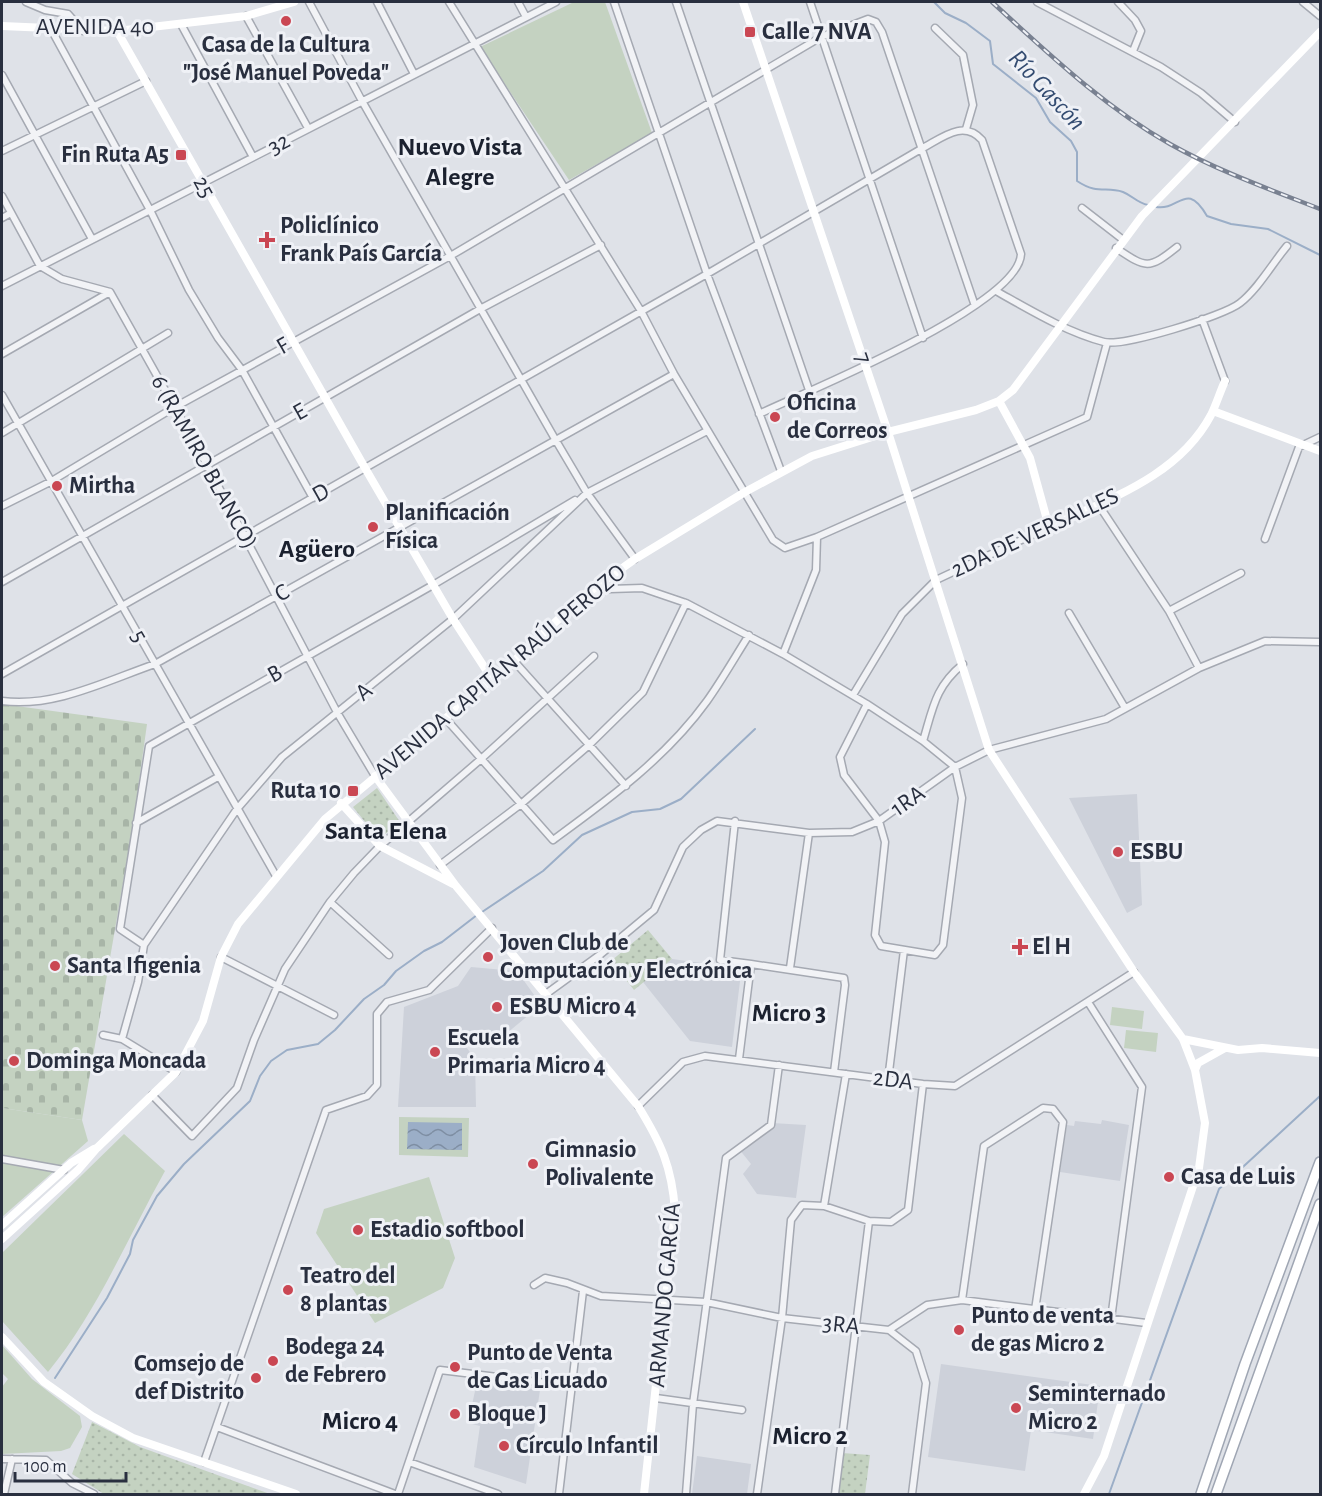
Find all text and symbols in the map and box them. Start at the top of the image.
marker: Casa de la Cultura "José Manuel Poveda" [279,14,293,28]
street label: AVENIDA 40 [36,15,154,39]
place label: Calle 7 NVA [762,20,872,44]
marker: Calle 7 NVA [743,25,757,39]
place label: Casa de la Cultura "José Manuel Poveda" [183,33,389,85]
water label: Río Gascón [1004,45,1090,135]
street label: 32 [264,128,294,159]
district label: Nuevo Vista Alegre [397,134,523,190]
place label: Fin Ruta A5 [61,143,169,167]
marker: Fin Ruta A5 [174,148,188,162]
street label: 25 [188,172,220,202]
place label: Policlínico Frank País García [280,214,442,266]
marker: Policlínico Frank País García [258,231,276,249]
street label: F [272,333,294,359]
street label: 7 [850,349,876,367]
street label: 6 (RAMIRO BLANCO) [146,371,262,553]
place label: Oficina de Correos [787,391,887,443]
street label: E [289,398,311,425]
marker: Oficina de Correos [768,410,782,424]
place label: Mirtha [69,474,135,498]
marker: Mirtha [50,479,64,493]
street label: D [308,479,334,507]
street label: 2DA DE VERSALLES [948,484,1122,582]
place label: Planificación Física [385,501,510,553]
marker: Planificación Física [366,520,380,534]
district label: Agüero [279,536,355,562]
street label: AVENIDA CAPITÁN RAÚL PEROZO [368,558,630,784]
street label: C [271,579,293,607]
street label: 5 [126,626,152,646]
street label: B [264,660,286,688]
street label: A [351,678,377,706]
place label: Ruta 10 [270,779,341,803]
street label: 1RA [887,781,930,821]
marker: Ruta 10 [346,784,360,798]
district label: Santa Elena [325,818,447,844]
place label: ESBU [1130,840,1183,864]
marker: ESBU [1111,845,1125,859]
place label: Joven Club de Computación y Electrónica [500,931,753,983]
place label: El H [1032,935,1071,959]
marker: El H [1013,940,1027,954]
marker: Joven Club de Computación y Electrónica [481,950,495,964]
place label: Santa Ifigenia [67,954,201,978]
marker: Santa Ifigenia [48,959,62,973]
place label: ESBU Micro 4 [509,995,636,1019]
marker: ESBU Micro 4 [490,1000,504,1014]
district label: Micro 3 [752,1000,826,1026]
place label: Escuela Primaria Micro 4 [447,1026,606,1078]
marker: Escuela Primaria Micro 4 [428,1045,442,1059]
place label: Dominga Moncada [26,1049,206,1073]
marker: Dominga Moncada [7,1054,21,1068]
street label: 2DA [872,1066,914,1094]
place label: Gimnasio Polivalente [545,1138,653,1190]
marker: Gimnasio Polivalente [526,1157,540,1171]
place label: Casa de Luis [1181,1165,1295,1189]
marker: Casa de Luis [1162,1170,1176,1184]
street label: ARMANDO GARCÍA [643,1201,685,1388]
place label: Estadio softbool [370,1218,525,1242]
marker: Estadio softbool [351,1223,365,1237]
place label: Teatro del 8 plantas [300,1264,396,1316]
marker: Teatro del 8 plantas [281,1283,295,1297]
place label: Punto de venta de gas Micro 2 [971,1304,1114,1356]
street label: 3RA [821,1311,861,1339]
marker: Punto de venta de gas Micro 2 [952,1323,966,1337]
place label: Bodega 24 de Febrero [285,1335,387,1387]
place label: Punto de Venta de Gas Licuado [467,1341,613,1393]
place label: Comsejo de def Distrito [134,1352,244,1404]
marker: Bodega 24 de Febrero [266,1354,280,1368]
marker: Punto de Venta de Gas Licuado [448,1360,462,1374]
marker: Comsejo de def Distrito [249,1371,263,1385]
place label: Seminternado Micro 2 [1028,1382,1166,1434]
marker: Seminternado Micro 2 [1009,1401,1023,1415]
place label: Bloque J [467,1402,547,1426]
marker: Bloque J [448,1407,462,1421]
district label: Micro 4 [322,1408,398,1434]
district label: Micro 2 [772,1423,848,1449]
place label: Círculo Infantil [516,1434,659,1458]
marker: Círculo Infantil [497,1439,511,1453]
scale bar [15,1445,126,1483]
text: 100 m [24,1458,67,1476]

